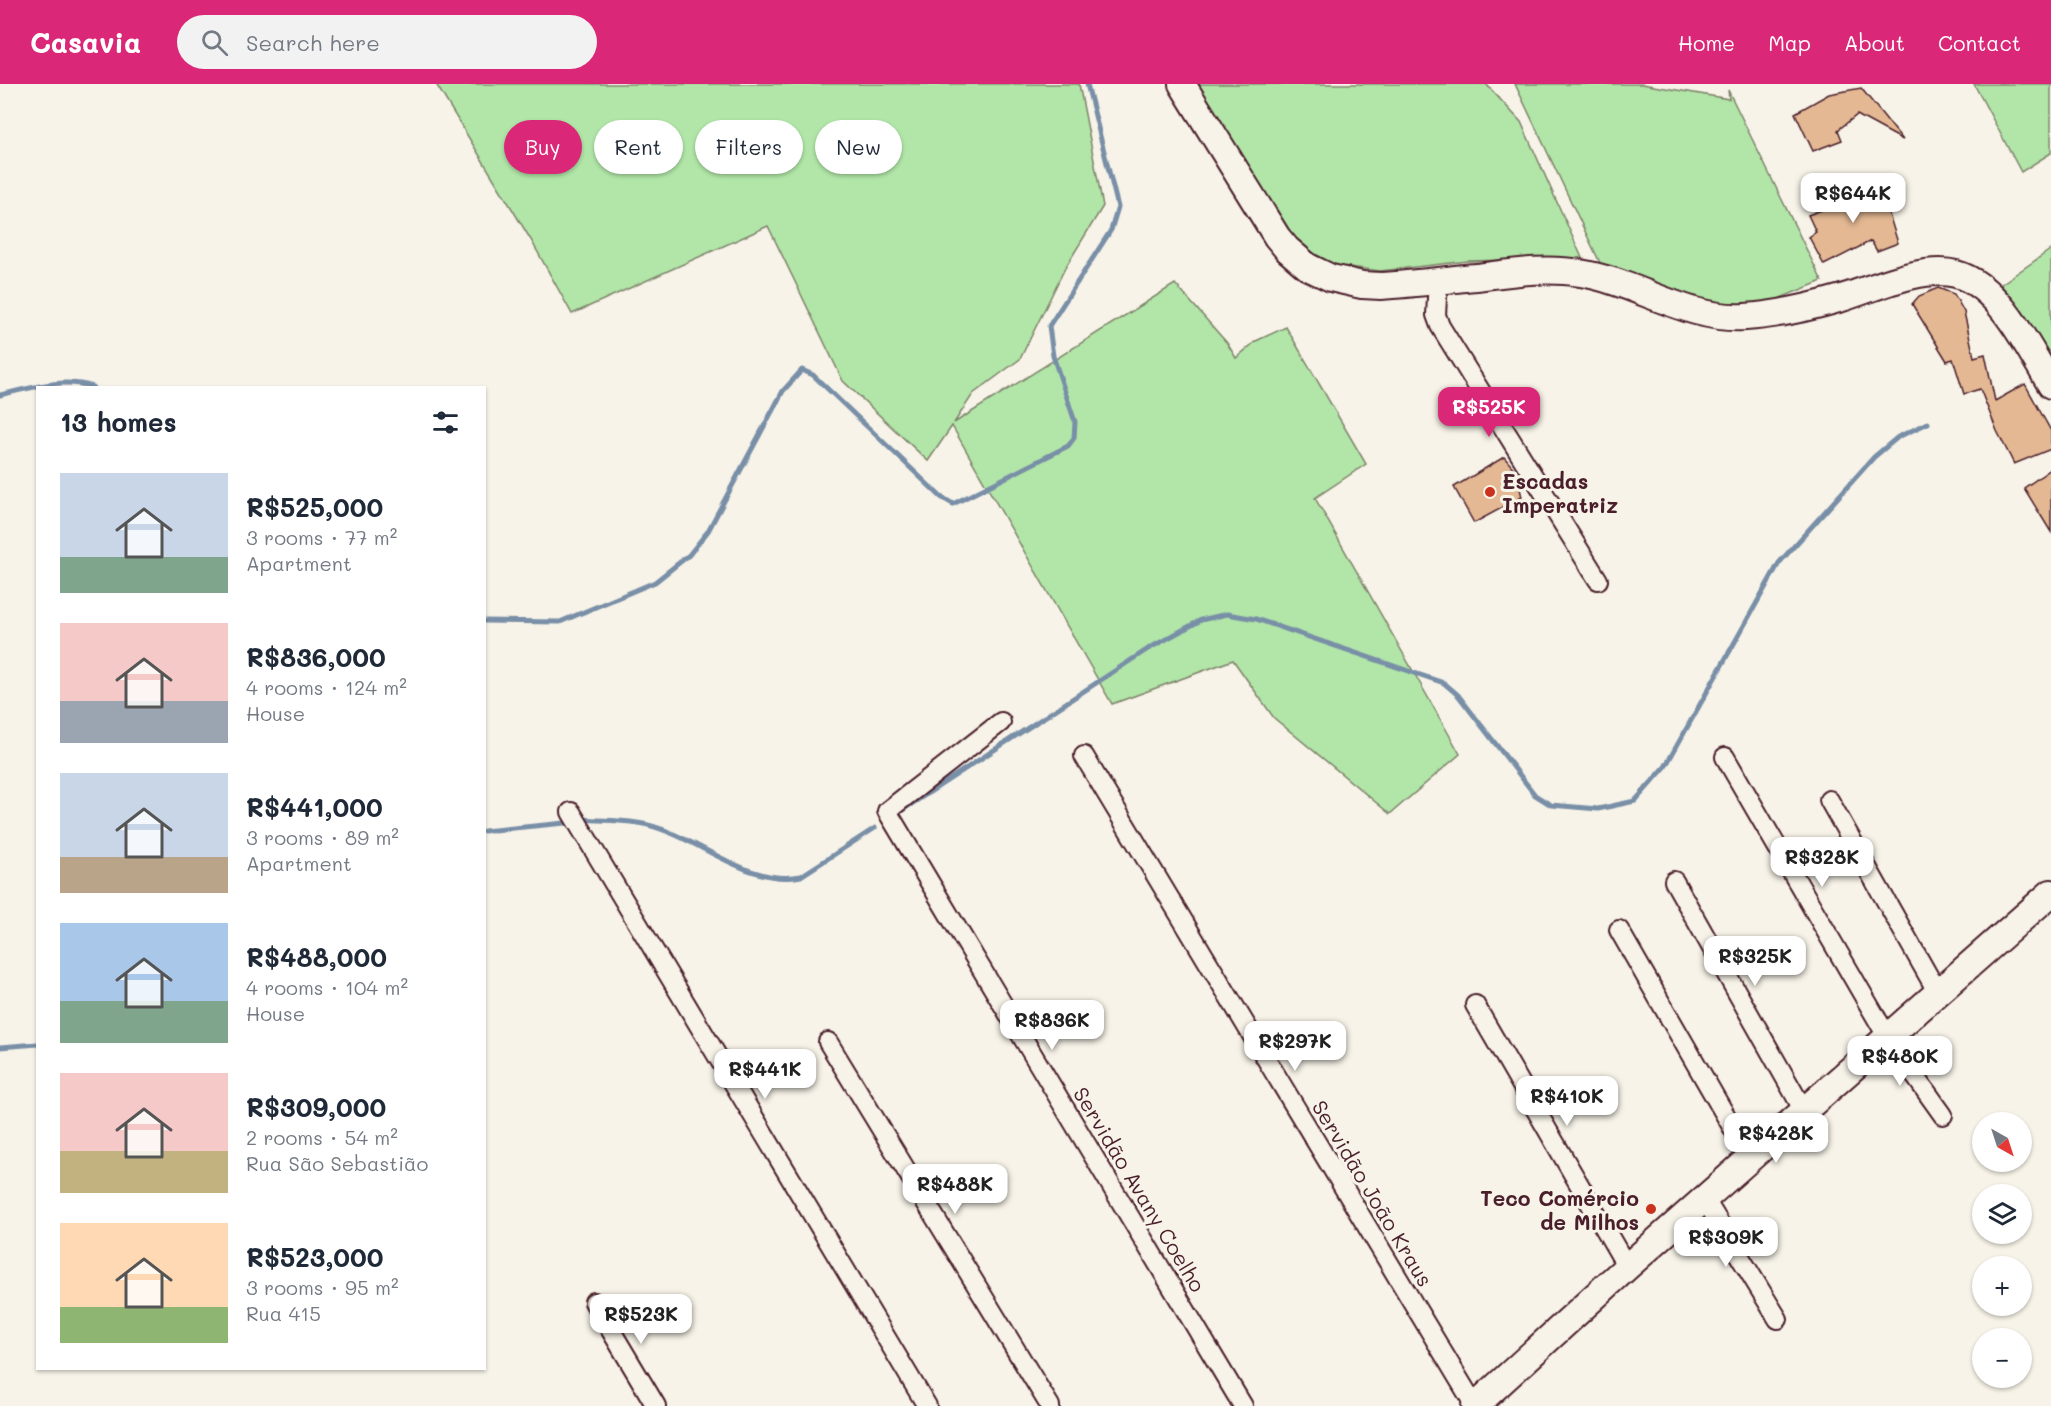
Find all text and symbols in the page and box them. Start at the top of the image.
search box [177,15,597,69]
text: Casavia [30,24,141,60]
icon: search [198,26,231,59]
text: Search here [246,28,380,57]
text: Home [1678,29,1735,56]
text: Map [1768,29,1811,56]
text: About [1844,29,1905,56]
text: Contact [1938,29,2021,56]
chip: Buy [504,120,582,174]
chip: Rent [594,120,683,174]
chip: Filters [695,120,803,174]
chip: New [815,120,902,174]
pin: R$644K [1804,173,1902,224]
text: R$644K [1815,179,1891,205]
pin: R$525K [1440,387,1538,438]
text: R$525K [1452,393,1526,419]
text: 13 homes [60,405,177,439]
icon: filters [429,406,462,439]
place label: Escadas Imperatriz [1502,467,1618,518]
marker: Escadas Imperatriz [1483,485,1497,499]
text: R$525,000 [246,490,383,524]
icon: home [108,497,180,569]
text: 3 rooms · 77 m² [246,524,397,550]
text: Apartment [246,550,352,576]
text: R$836,000 [246,640,386,674]
icon: home [108,647,180,719]
text: 4 rooms · 124 m² [246,674,407,700]
text: House [246,700,305,726]
text: R$441,000 [246,790,383,824]
icon: home [108,797,180,869]
text: 3 rooms · 89 m² [246,824,399,850]
pin: R$328K [1773,837,1871,888]
text: R$328K [1785,843,1859,869]
text: Apartment [246,850,352,876]
pin: R$325K [1706,936,1804,987]
text: R$488,000 [246,940,387,974]
text: R$325K [1718,942,1792,968]
icon: home [108,947,180,1019]
text: 4 rooms · 104 m² [246,974,408,1000]
text: House [246,1000,305,1026]
pin: R$836K [1003,1000,1101,1051]
text: R$836K [1014,1006,1090,1032]
pin: R$297K [1246,1021,1344,1072]
text: R$297K [1258,1027,1332,1053]
pin: R$480K [1851,1036,1949,1087]
text: R$480K [1861,1042,1939,1068]
pin: R$441K [716,1049,814,1100]
text: R$441K [728,1055,802,1081]
pin: R$410K [1518,1076,1616,1127]
street label: Servidão Avany Coelho [1068,1082,1212,1296]
text: R$410K [1530,1082,1604,1108]
text: R$309,000 [246,1090,386,1124]
street label: Servidão João Kraus [1307,1095,1439,1291]
icon: home [108,1097,180,1169]
north arrow [1972,1112,2032,1172]
map controls [1972,1112,2032,1388]
pin: R$428K [1727,1113,1825,1164]
text: R$428K [1738,1119,1814,1145]
text: 2 rooms · 54 m² [246,1124,398,1150]
text: Rua São Sebastião [246,1150,428,1176]
pin: R$488K [906,1164,1004,1215]
text: R$488K [917,1170,993,1196]
place label: Teco Comércio de Milhos [1480,1184,1639,1235]
button: layers [1972,1184,2032,1244]
marker: Teco Comércio de Milhos [1644,1202,1658,1216]
pin: R$309K [1677,1217,1775,1268]
text: R$309K [1688,1223,1764,1249]
text: R$523,000 [246,1240,384,1274]
icon: home [108,1247,180,1319]
button: + [1972,1256,2032,1316]
text: 3 rooms · 95 m² [246,1274,398,1300]
pin: R$523K [592,1294,690,1345]
text: Rua 415 [246,1300,321,1326]
text: R$523K [604,1300,678,1326]
button: − [1972,1328,2032,1388]

